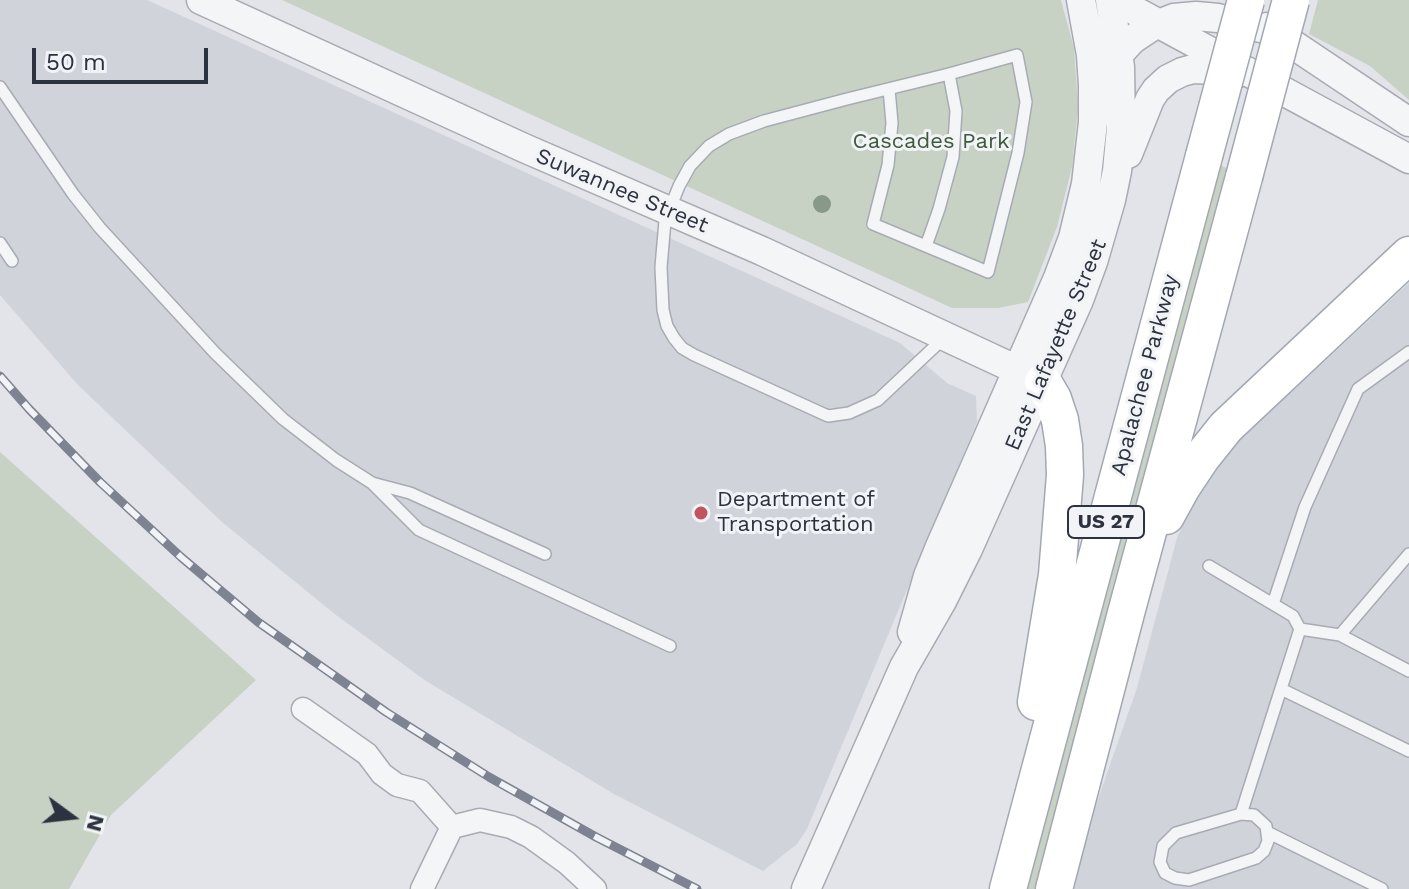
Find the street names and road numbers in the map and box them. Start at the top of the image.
street label: Suwannee Street [532,143,712,239]
street label: East Lafayette Street [999,235,1113,455]
street label: Apalachee Parkway [1105,271,1185,479]
road number: US 27 [1068,506,1144,538]

